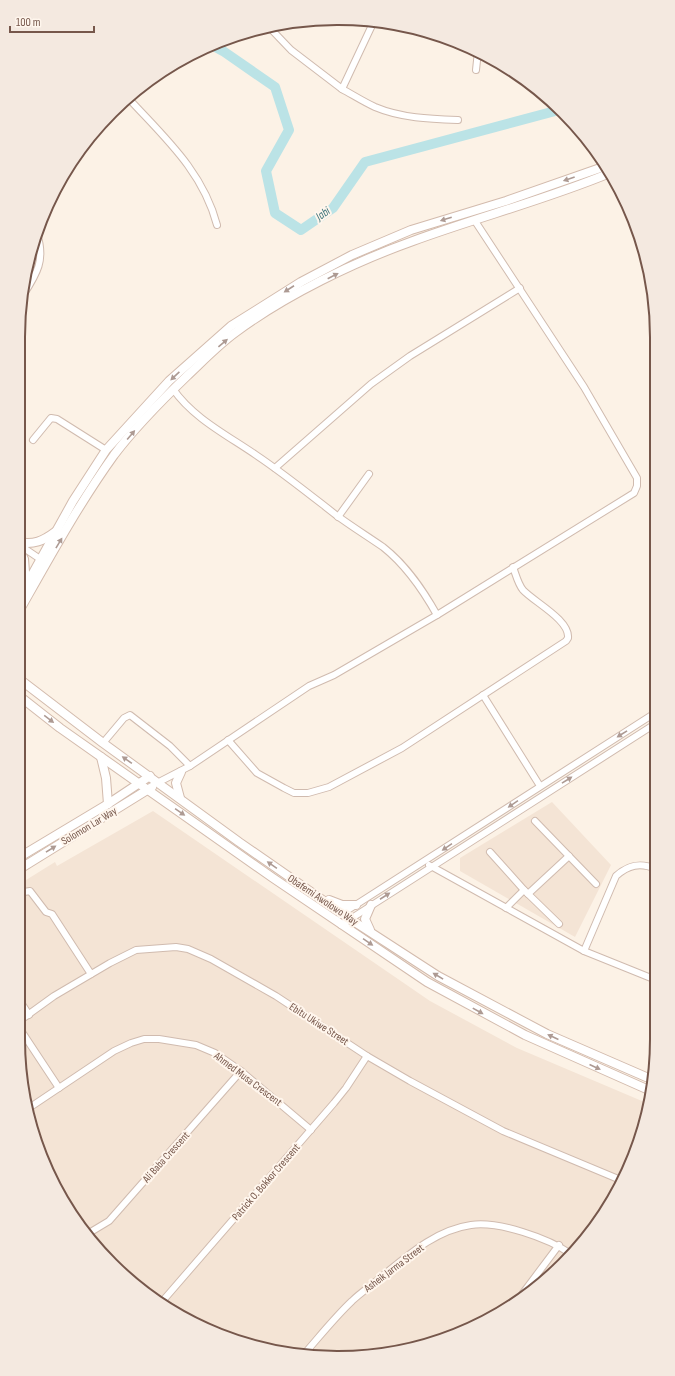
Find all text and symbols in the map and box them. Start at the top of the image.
scale bar [10,8,94,34]
text: 100 m [16,15,41,30]
one-way arrow [563,177,575,183]
water label: Jabi [312,203,334,225]
one-way arrow [439,216,451,222]
one-way arrow [328,273,339,279]
one-way arrow [283,286,295,293]
one-way arrow [217,339,228,348]
one-way arrow [170,371,180,381]
one-way arrow [126,429,135,440]
one-way arrow [55,537,62,549]
one-way arrow [43,715,54,724]
one-way arrow [616,730,628,737]
one-way arrow [122,756,133,764]
one-way arrow [561,777,573,784]
one-way arrow [507,800,518,808]
street label: Solomon Lar Way [59,804,120,848]
one-way arrow [175,808,186,817]
one-way arrow [442,843,452,851]
one-way arrow [46,845,56,853]
one-way arrow [267,861,277,869]
street label: Obafemi Awolowo Way [285,872,361,929]
one-way arrow [379,892,391,899]
one-way arrow [362,939,373,946]
one-way arrow [432,972,444,979]
street label: Ebitu Ukiwe Street [287,1000,352,1048]
one-way arrow [472,1007,484,1014]
one-way arrow [547,1034,558,1040]
street label: Ahmed Musa Crescent [211,1049,285,1109]
one-way arrow [590,1064,601,1070]
street label: Ali Baba Crescent [139,1128,193,1186]
street label: Patrick O. Bokkor Crescent [229,1141,303,1223]
street label: Asheik Jarma Street [361,1241,427,1295]

